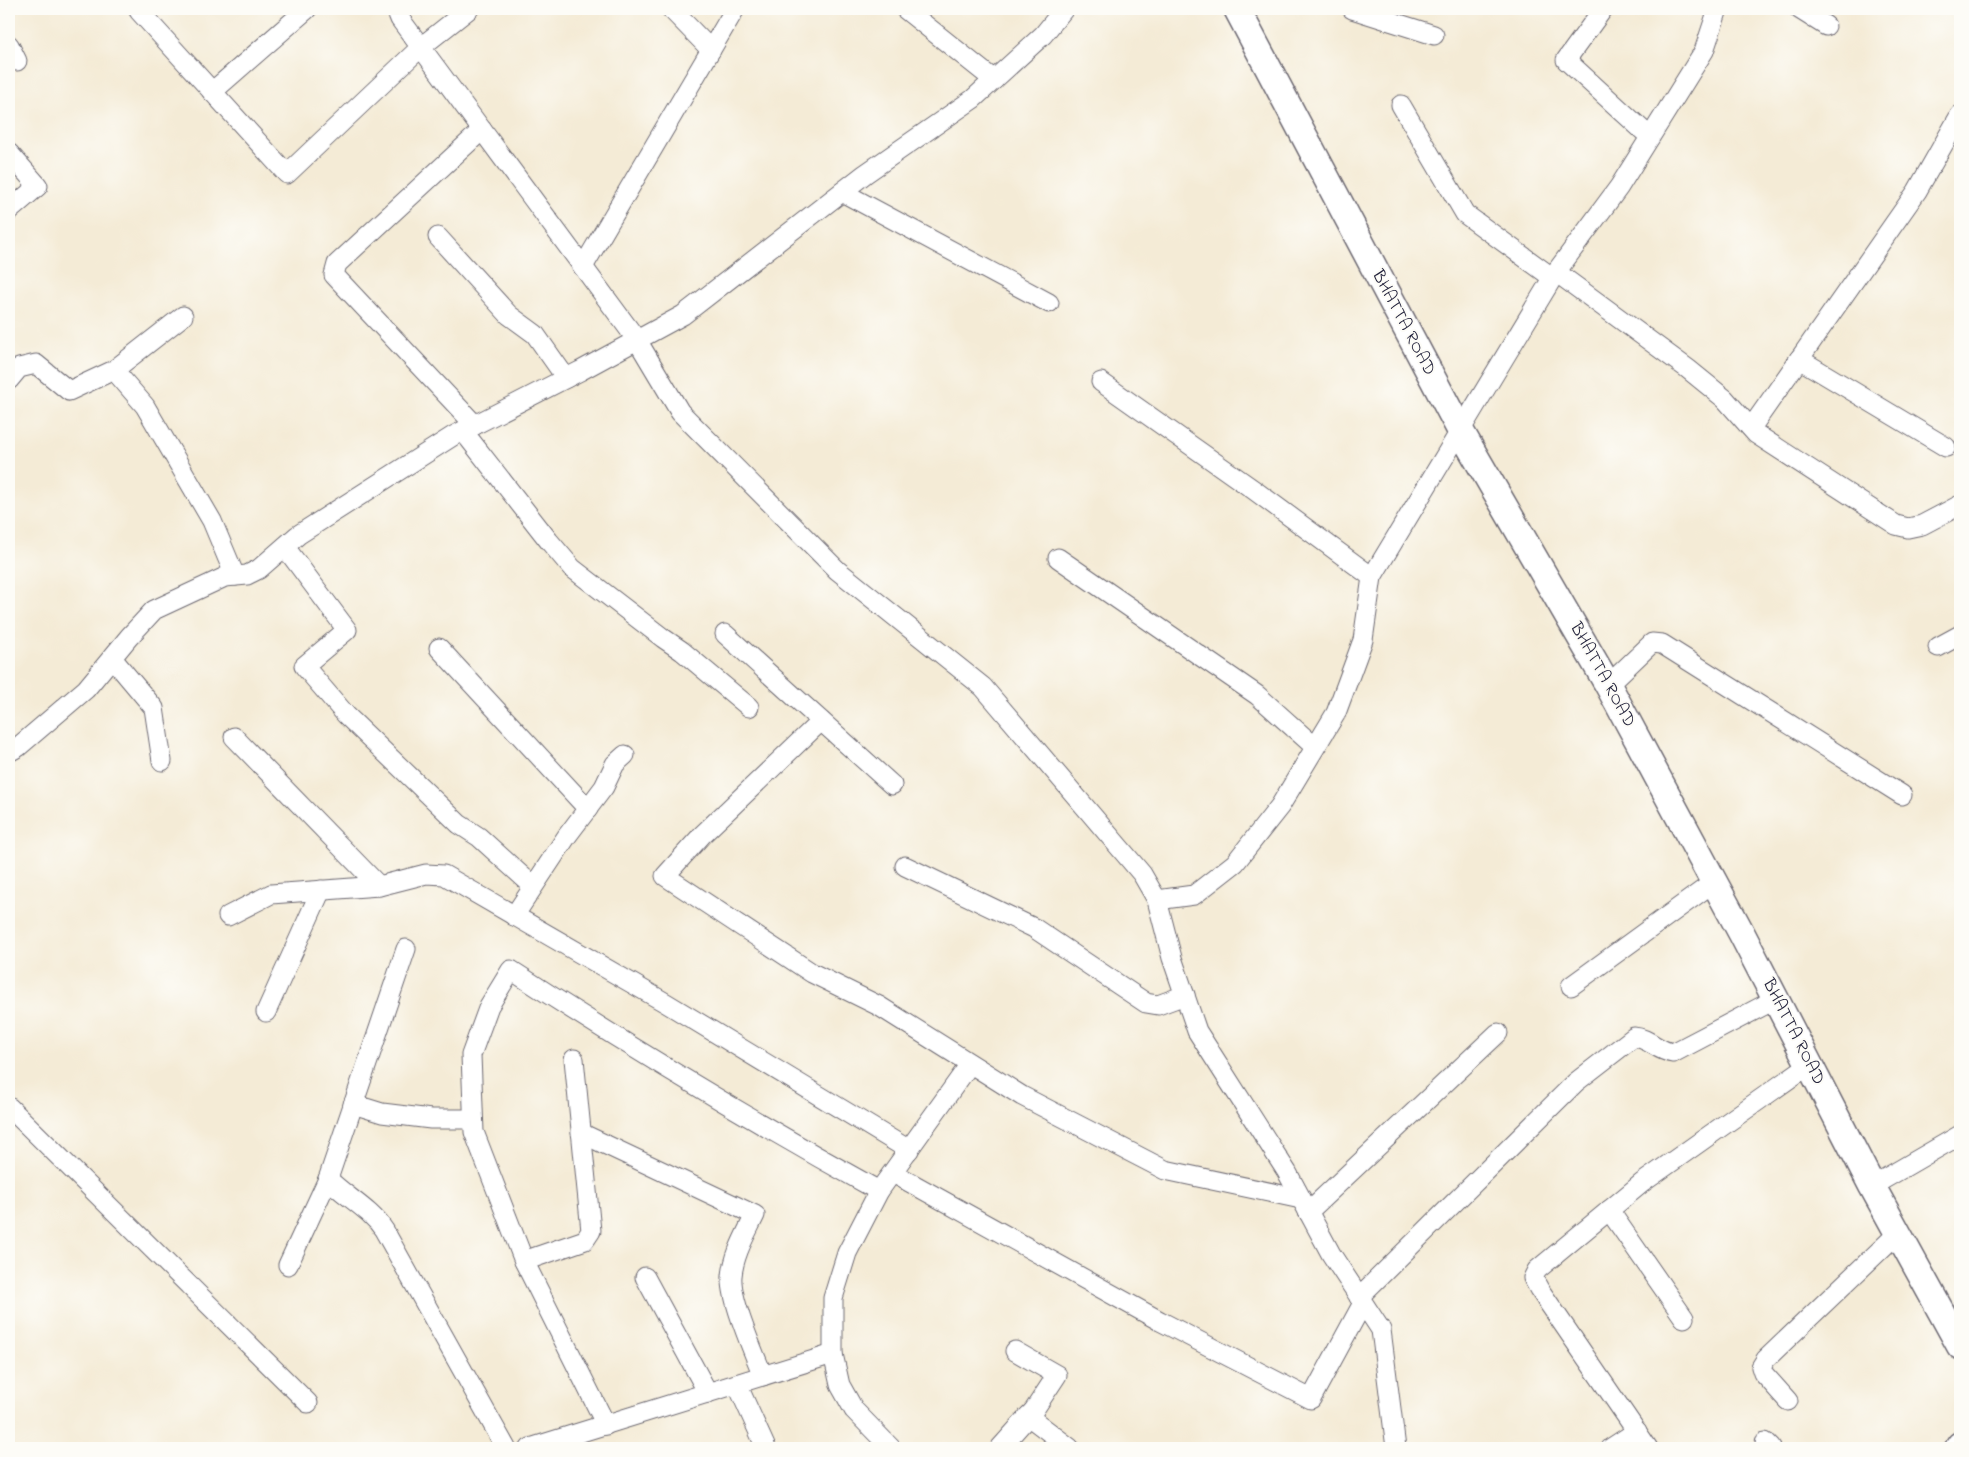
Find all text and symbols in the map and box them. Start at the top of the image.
street label: BHATTA ROAD [1364,265,1442,380]
street label: BHATTA ROAD [1562,617,1642,732]
street label: BHATTA ROAD [1755,973,1831,1090]

